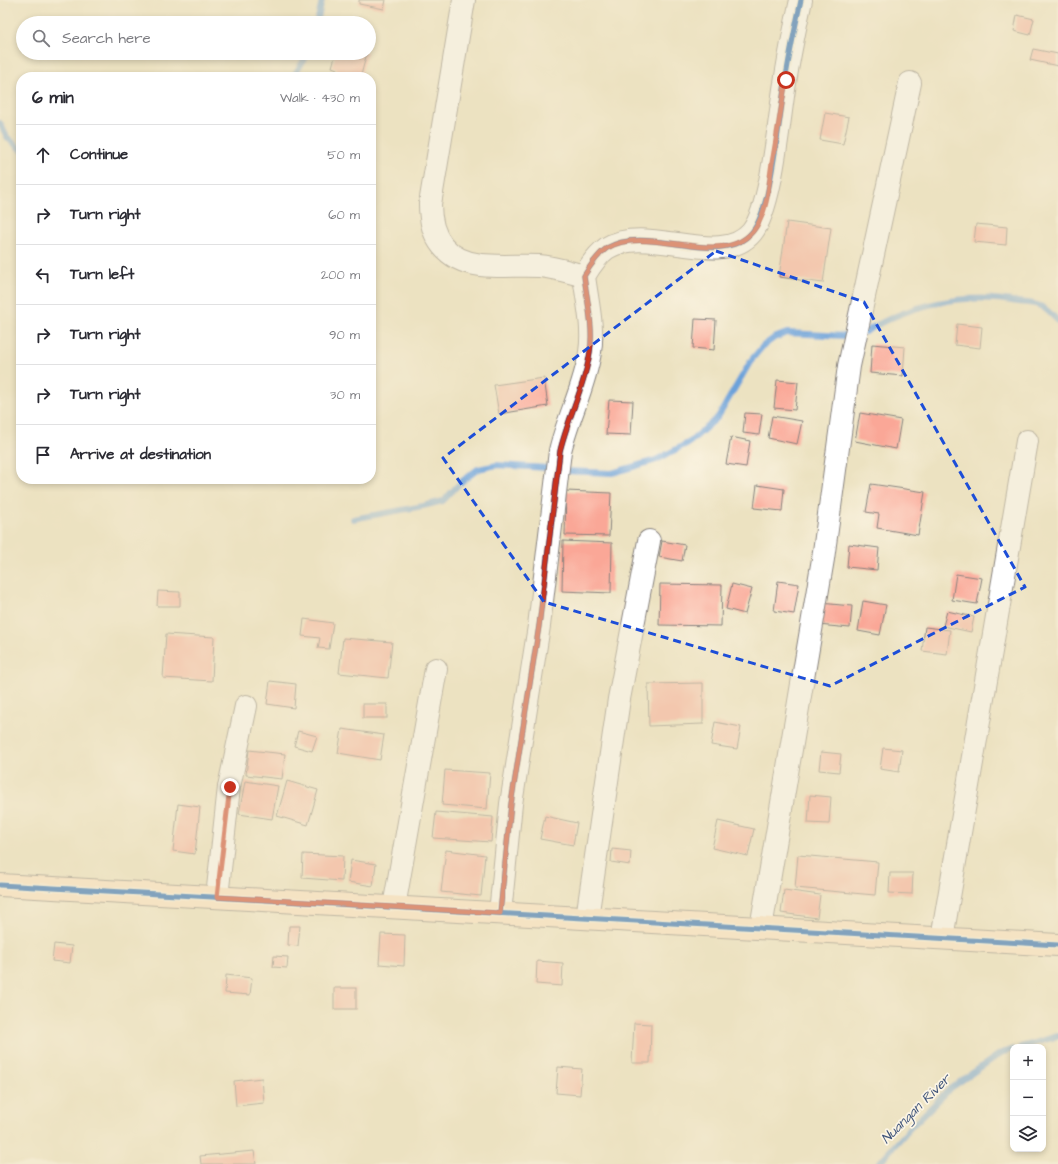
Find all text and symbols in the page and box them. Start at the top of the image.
search box [16,16,376,60]
icon: search [30,27,52,49]
text: Search here [62,28,151,49]
route start [777,71,795,89]
text: 6 min [32,86,74,110]
text: Walk · 430 m [280,89,360,107]
icon: ahead [32,144,54,166]
text: Continue [70,144,128,165]
text: 50 m [327,146,360,164]
icon: right [32,204,54,226]
text: Turn right [70,204,141,225]
text: 60 m [328,206,360,224]
icon: left [32,264,54,286]
text: Turn left [70,264,134,285]
text: 200 m [321,266,360,284]
icon: right [32,324,54,346]
text: Turn right [70,324,141,345]
text: 90 m [329,326,360,344]
icon: right [32,384,54,406]
text: Turn right [70,384,141,405]
text: 30 m [330,386,360,404]
icon: arrive [32,444,54,466]
text: Arrive at destination [70,444,211,465]
route end [221,778,239,796]
map controls [1010,1044,1046,1152]
button: + [1010,1044,1046,1080]
water label: Nuangan River [877,1069,956,1148]
button: − [1010,1080,1046,1116]
button: layers [1010,1116,1046,1152]

